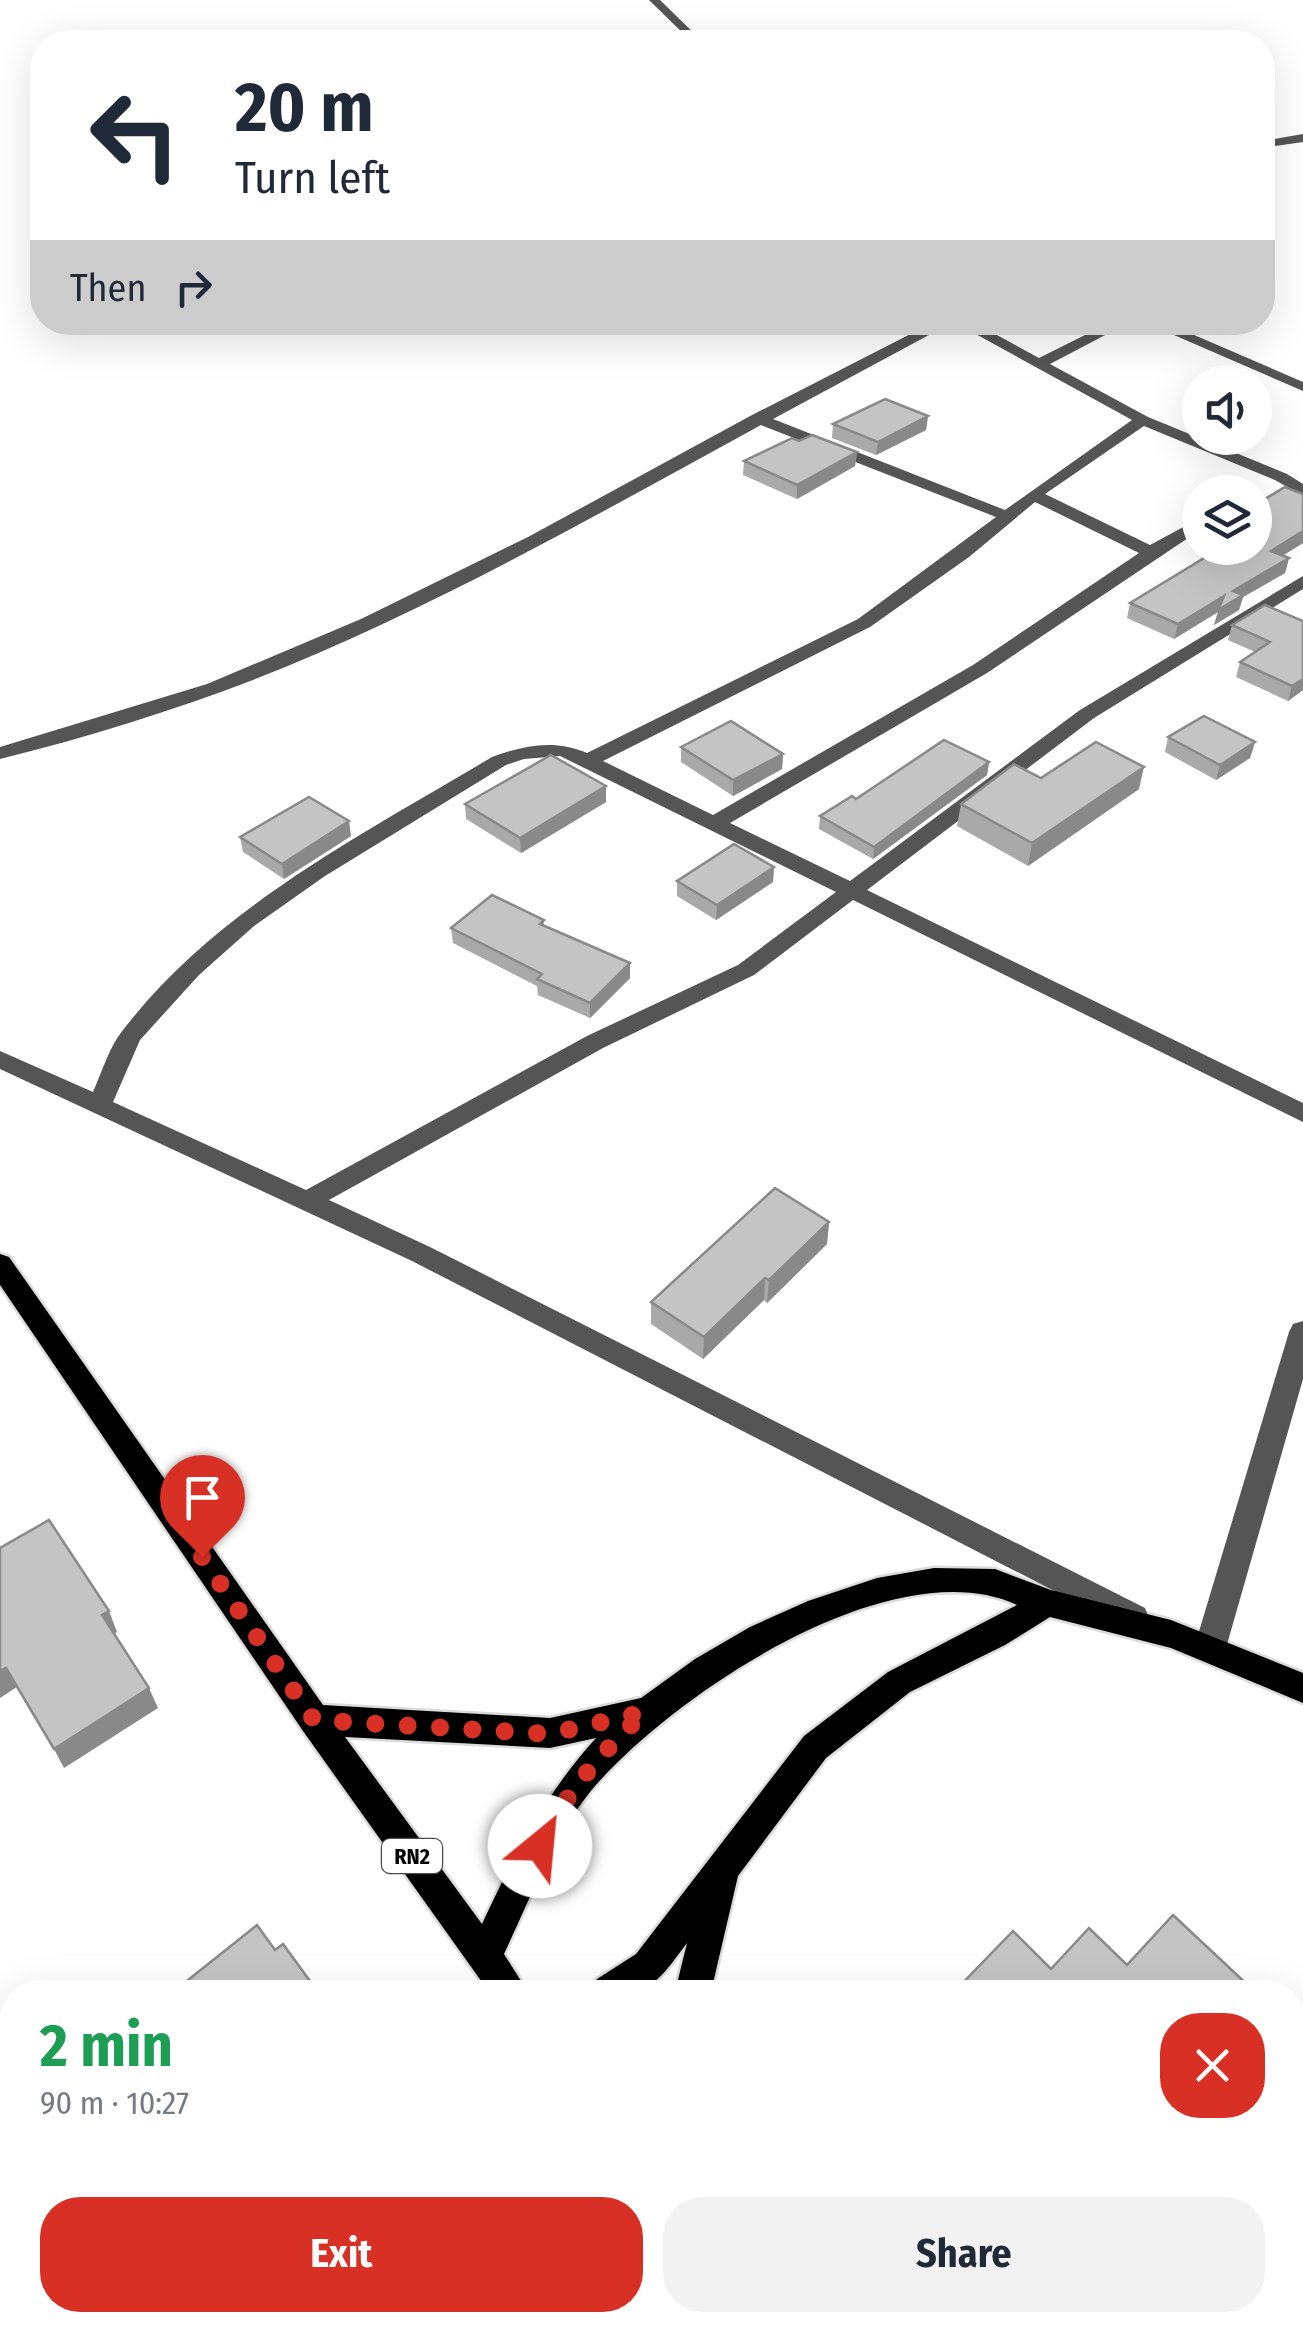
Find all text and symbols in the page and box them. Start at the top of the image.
text: 20 m [235,66,374,150]
icon: left [70,70,200,200]
text: Turn left [235,151,390,205]
icon: right [166,260,221,315]
text: Then [70,265,146,311]
map controls [1182,365,1272,565]
button: sound [1182,365,1272,455]
button: layers [1182,475,1272,565]
pin [160,1455,245,1558]
icon: arrive [175,1470,230,1525]
position arrow [488,1794,592,1898]
road number: RN2 [382,1839,442,1873]
text: 2 min [40,2010,173,2082]
button: close [1160,2013,1265,2118]
text: 90 m · 10:27 [40,2084,189,2122]
button: Exit [40,2197,643,2312]
button: Share [663,2197,1265,2312]

